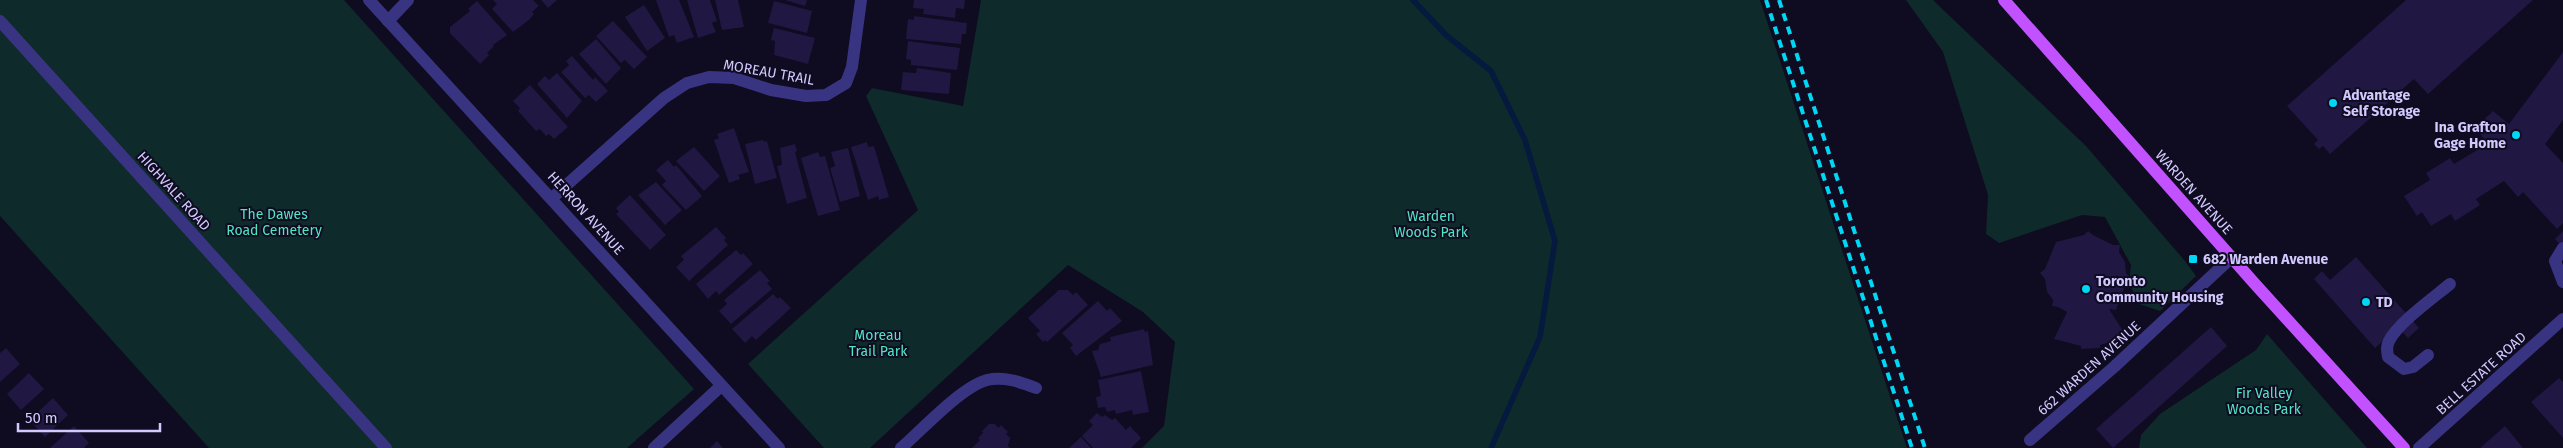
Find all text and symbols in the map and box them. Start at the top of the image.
street label: MOREAU TRAIL [722,56,816,89]
place label: Advantage Self Storage [2342,87,2421,120]
marker: Advantage Self Storage [2327,97,2339,109]
place label: Ina Grafton Gage Home [2434,119,2506,152]
marker: Ina Grafton Gage Home [2510,129,2522,141]
street label: WARDEN AVENUE [2151,147,2236,238]
street label: HIGHVALE ROAD [134,148,214,234]
street label: HERRON AVENUE [544,168,627,258]
park label: The Dawes Road Cemetery [226,206,322,239]
park label: Warden Woods Park [1394,208,1469,241]
place label: 682 Warden Avenue [2203,251,2328,268]
marker: 682 Warden Avenue [2187,253,2199,265]
place label: Toronto Community Housing [2096,273,2224,306]
marker: Toronto Community Housing [2080,283,2092,295]
place label: TD [2376,294,2393,311]
marker: TD [2360,296,2372,308]
street label: 662 WARDEN AVENUE [2034,318,2144,419]
park label: Moreau Trail Park [849,327,908,360]
street label: BELL ESTATE ROAD [2433,328,2530,418]
park label: Fir Valley Woods Park [2227,385,2302,418]
scale bar [18,400,160,432]
text: 50 m [25,409,58,427]

